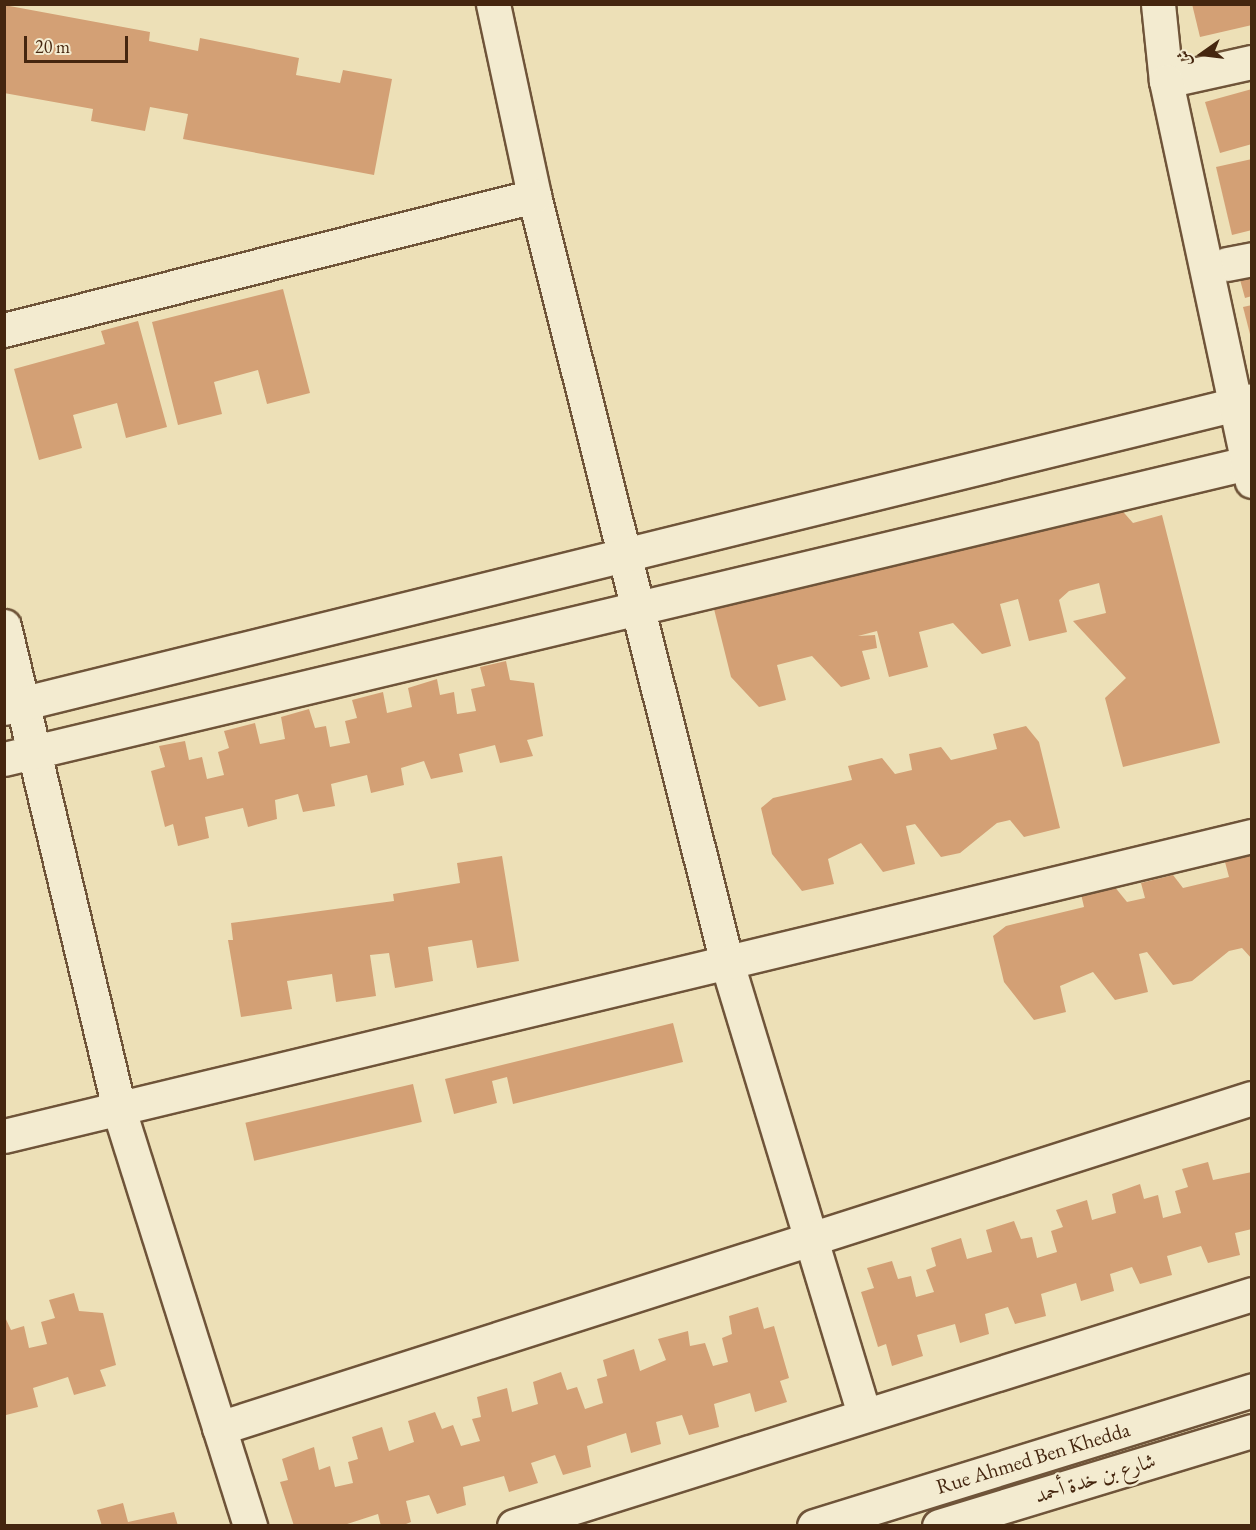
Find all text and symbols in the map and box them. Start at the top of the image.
scale bar [27,24,130,62]
north arrow [1172,24,1232,84]
text: 20 m [35,35,70,58]
text: ش [1172,48,1196,69]
street label: Rue Ahmed Ben Khedda [933,1417,1133,1499]
street label: شارع بن خدة أحمد [1031,1448,1159,1508]

